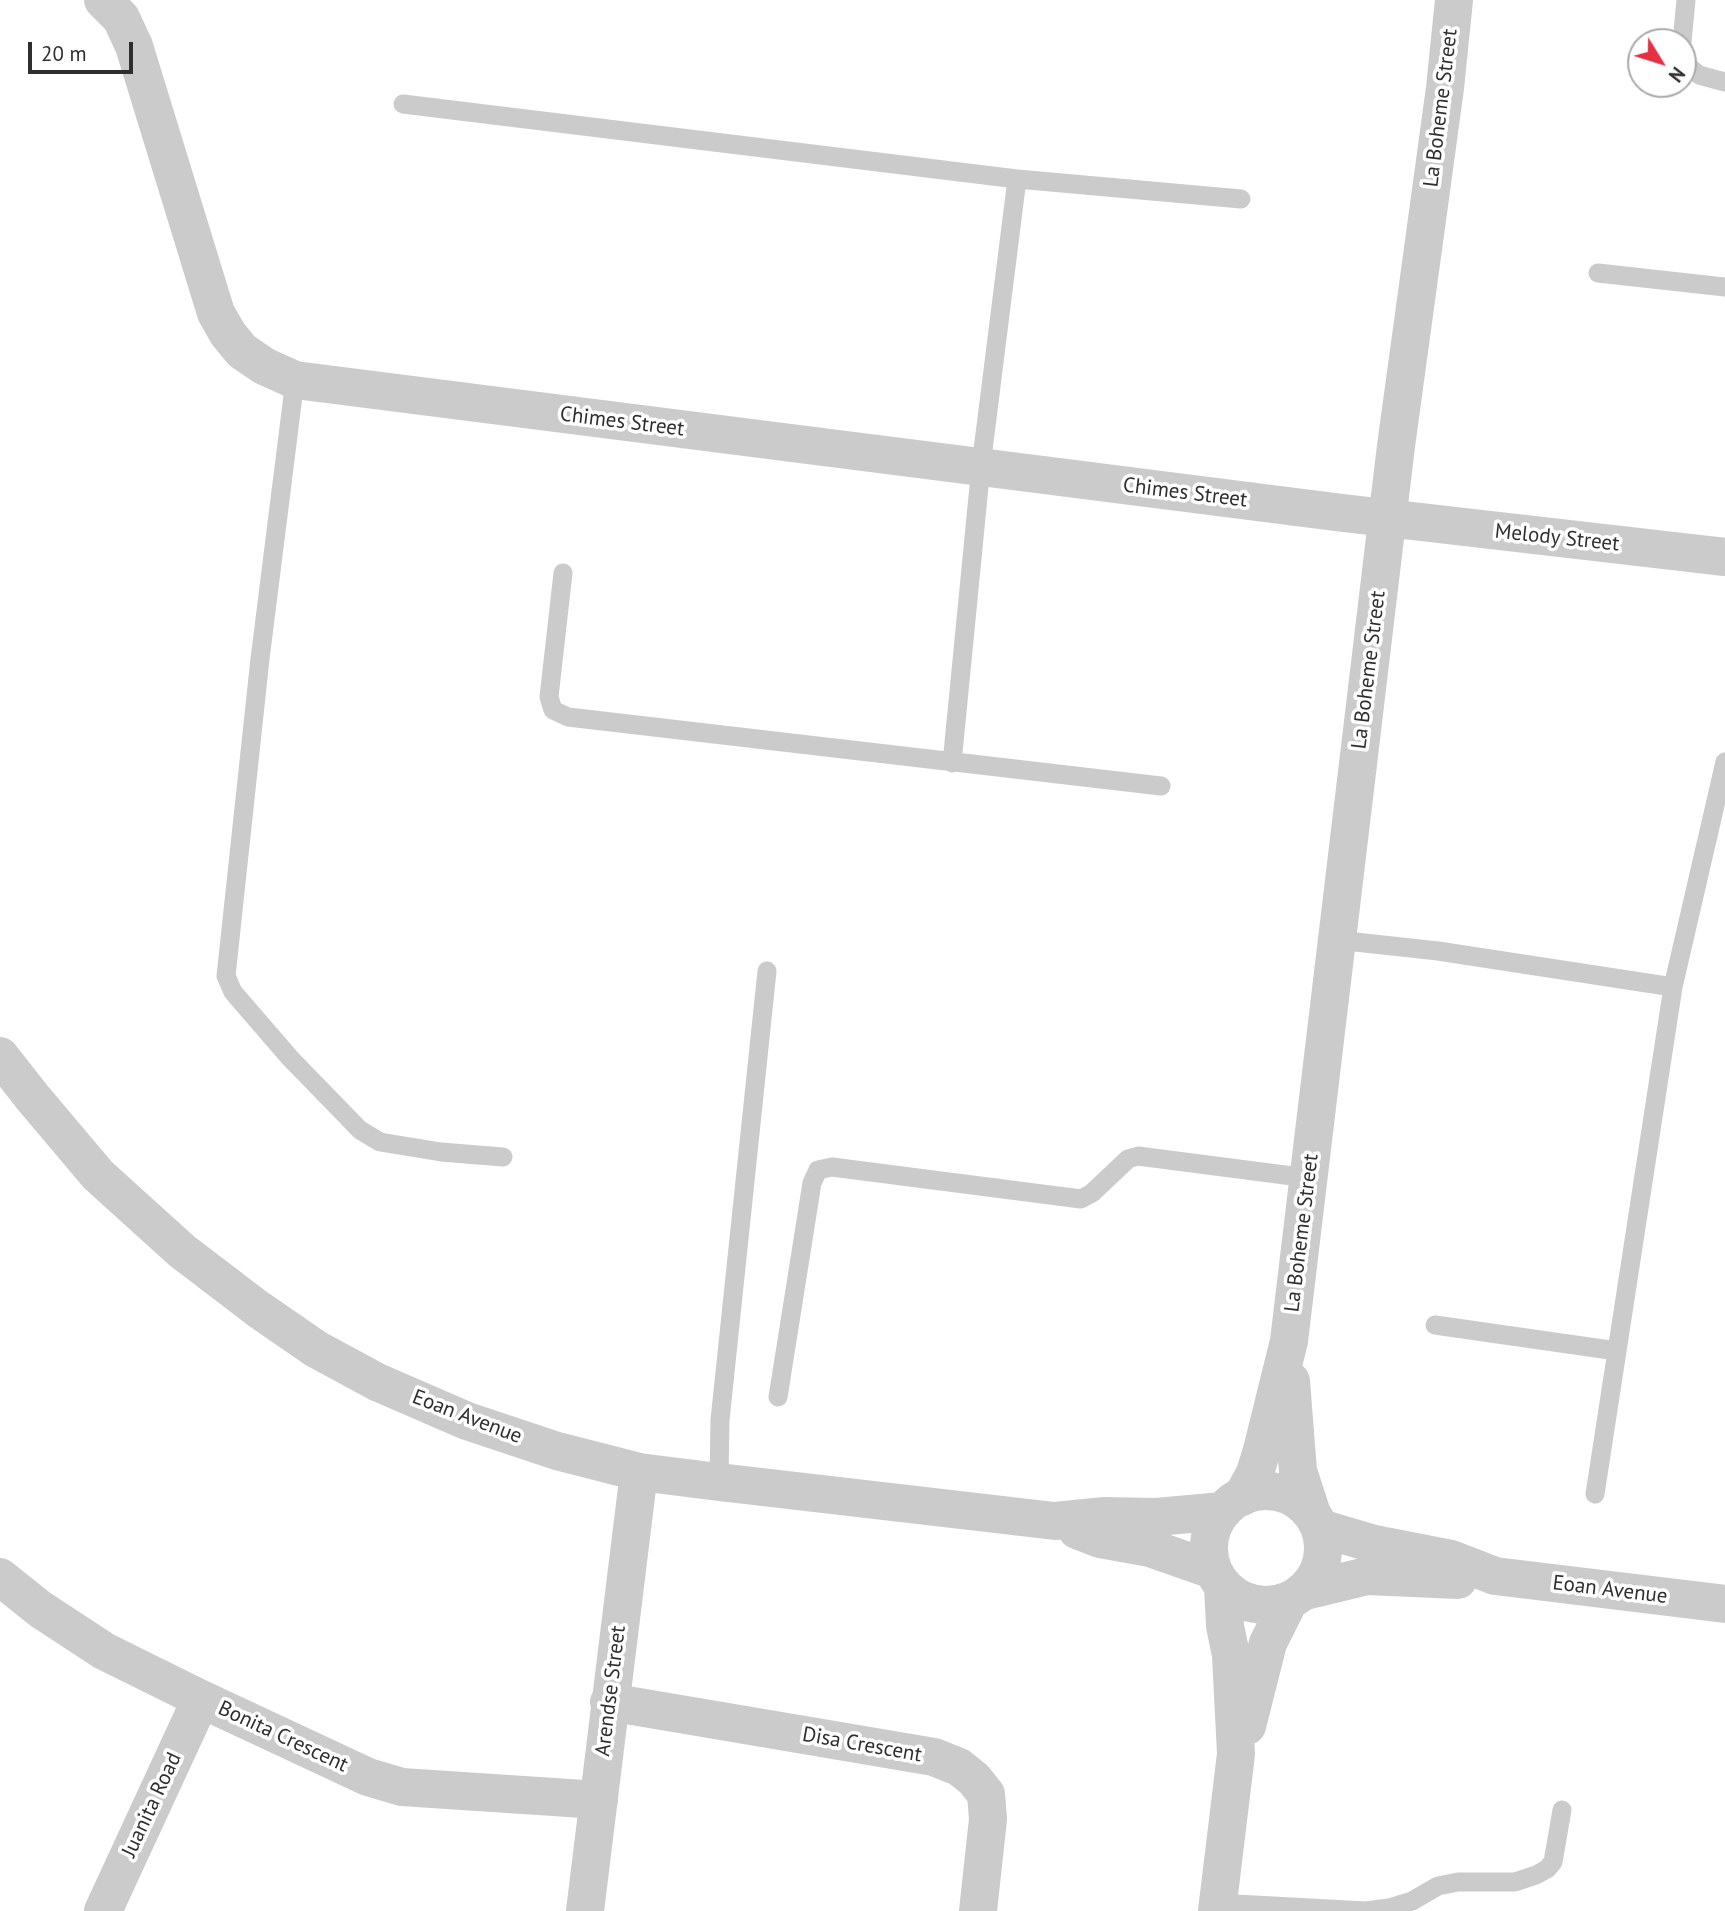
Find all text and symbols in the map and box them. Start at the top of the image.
scale bar [32,28,136,72]
street label: La Boheme Street [1419,28,1463,188]
north arrow [1627,28,1697,98]
text: 20 m [41,40,87,67]
text: N [1664,62,1690,87]
street label: Chimes Street [558,402,686,442]
street label: Chimes Street [1121,473,1249,513]
street label: Melody Street [1494,519,1620,557]
street label: La Boheme Street [1347,590,1391,750]
street label: La Boheme Street [1280,1153,1324,1313]
street label: Eoan Avenue [409,1385,525,1449]
street label: Eoan Avenue [1551,1570,1669,1610]
street label: Arendse Street [590,1624,632,1758]
street label: Bonita Crescent [214,1696,352,1778]
street label: Disa Crescent [800,1722,924,1768]
street label: Juanita Road [117,1749,187,1861]

